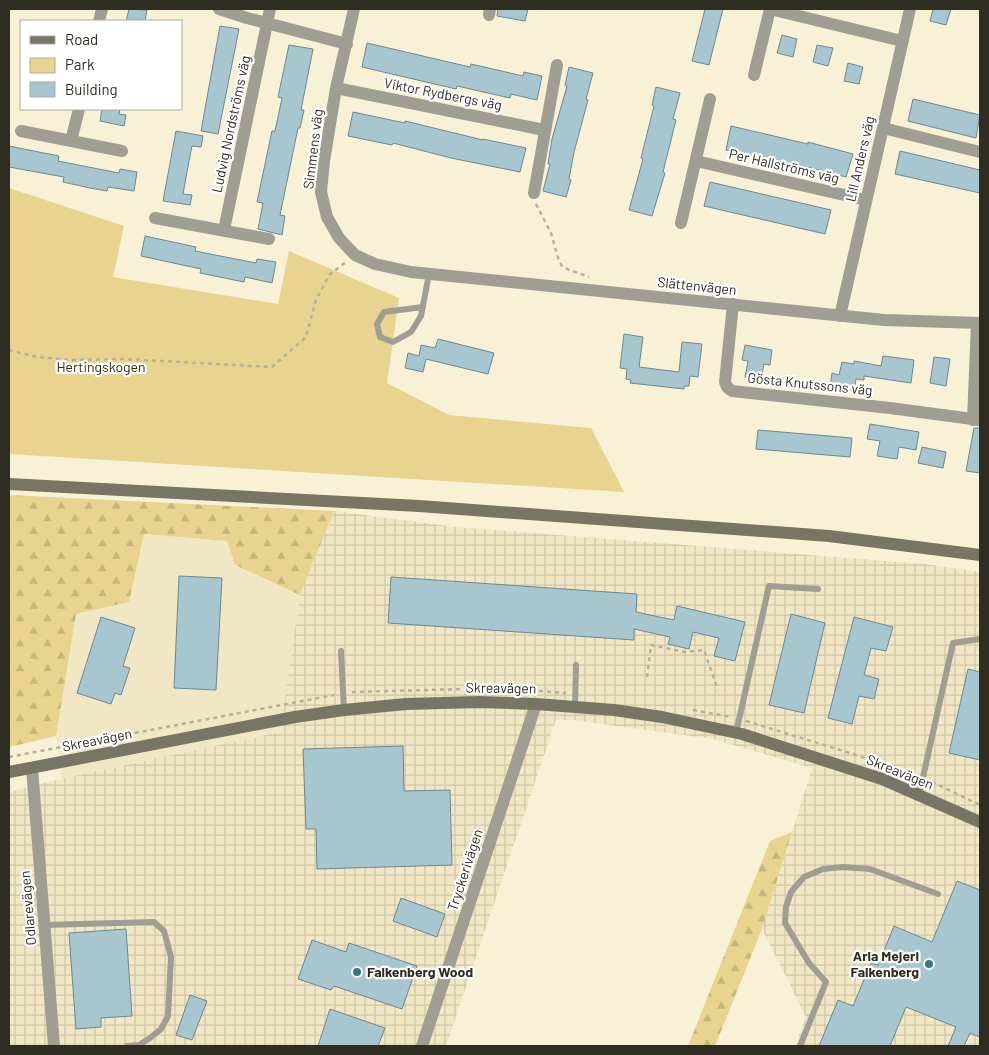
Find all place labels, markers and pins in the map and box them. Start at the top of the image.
place label: Arla Mejeri Falkenberg [851,947,919,980]
marker: Arla Mejeri Falkenberg [923,958,935,970]
place label: Falkenberg Wood [367,963,473,980]
marker: Falkenberg Wood [351,966,363,978]

